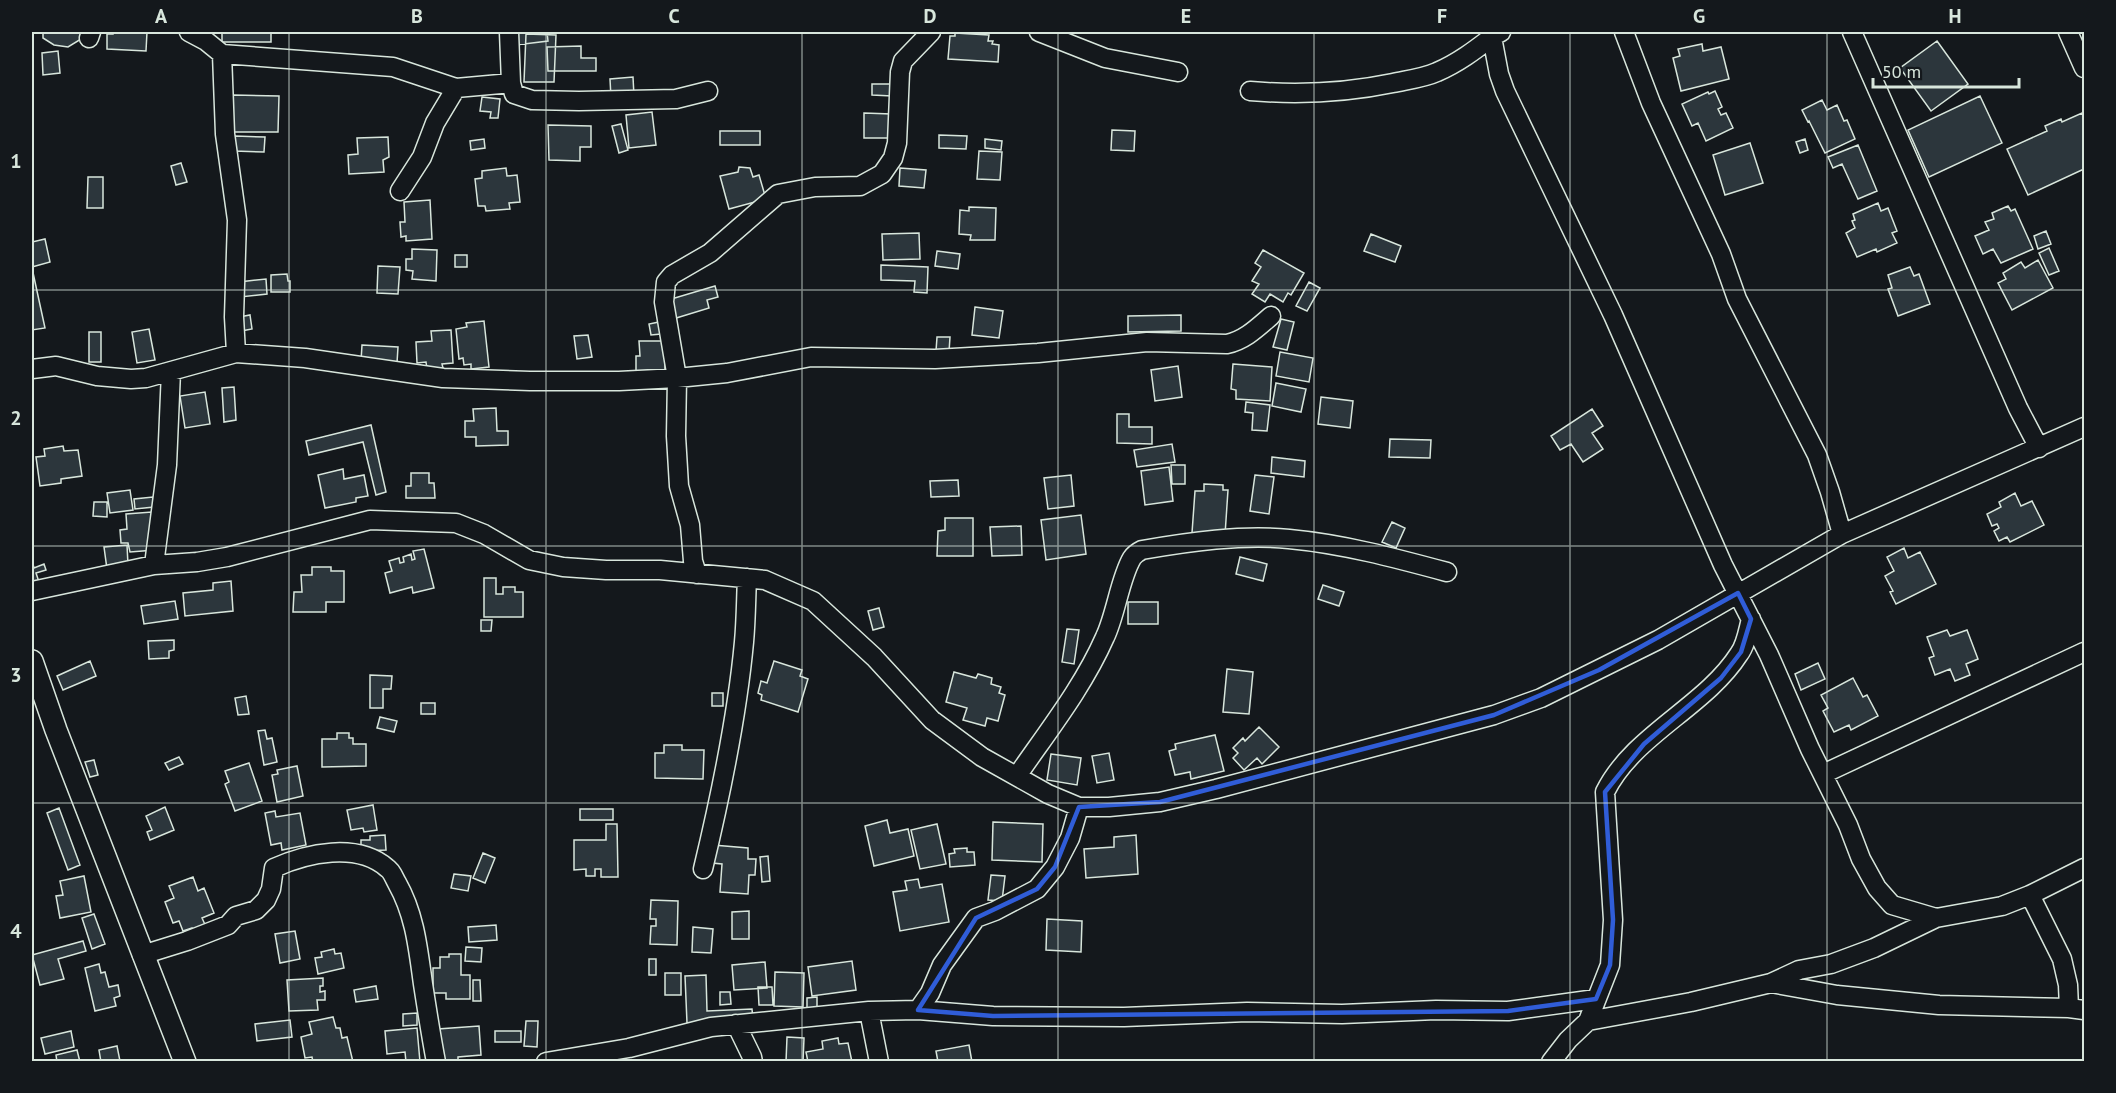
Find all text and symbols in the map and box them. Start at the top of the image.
text: A [155,3,168,29]
text: B [411,3,423,29]
text: C [668,3,680,29]
text: D [924,3,937,29]
text: E [1181,3,1191,29]
text: F [1437,3,1447,29]
text: G [1693,3,1705,29]
text: H [1948,3,1962,29]
scale bar [1873,51,2018,89]
text: 50 m [1882,60,1921,83]
text: 1 [10,148,22,174]
text: 2 [10,405,22,431]
text: 3 [10,662,22,688]
text: 4 [10,918,22,944]

